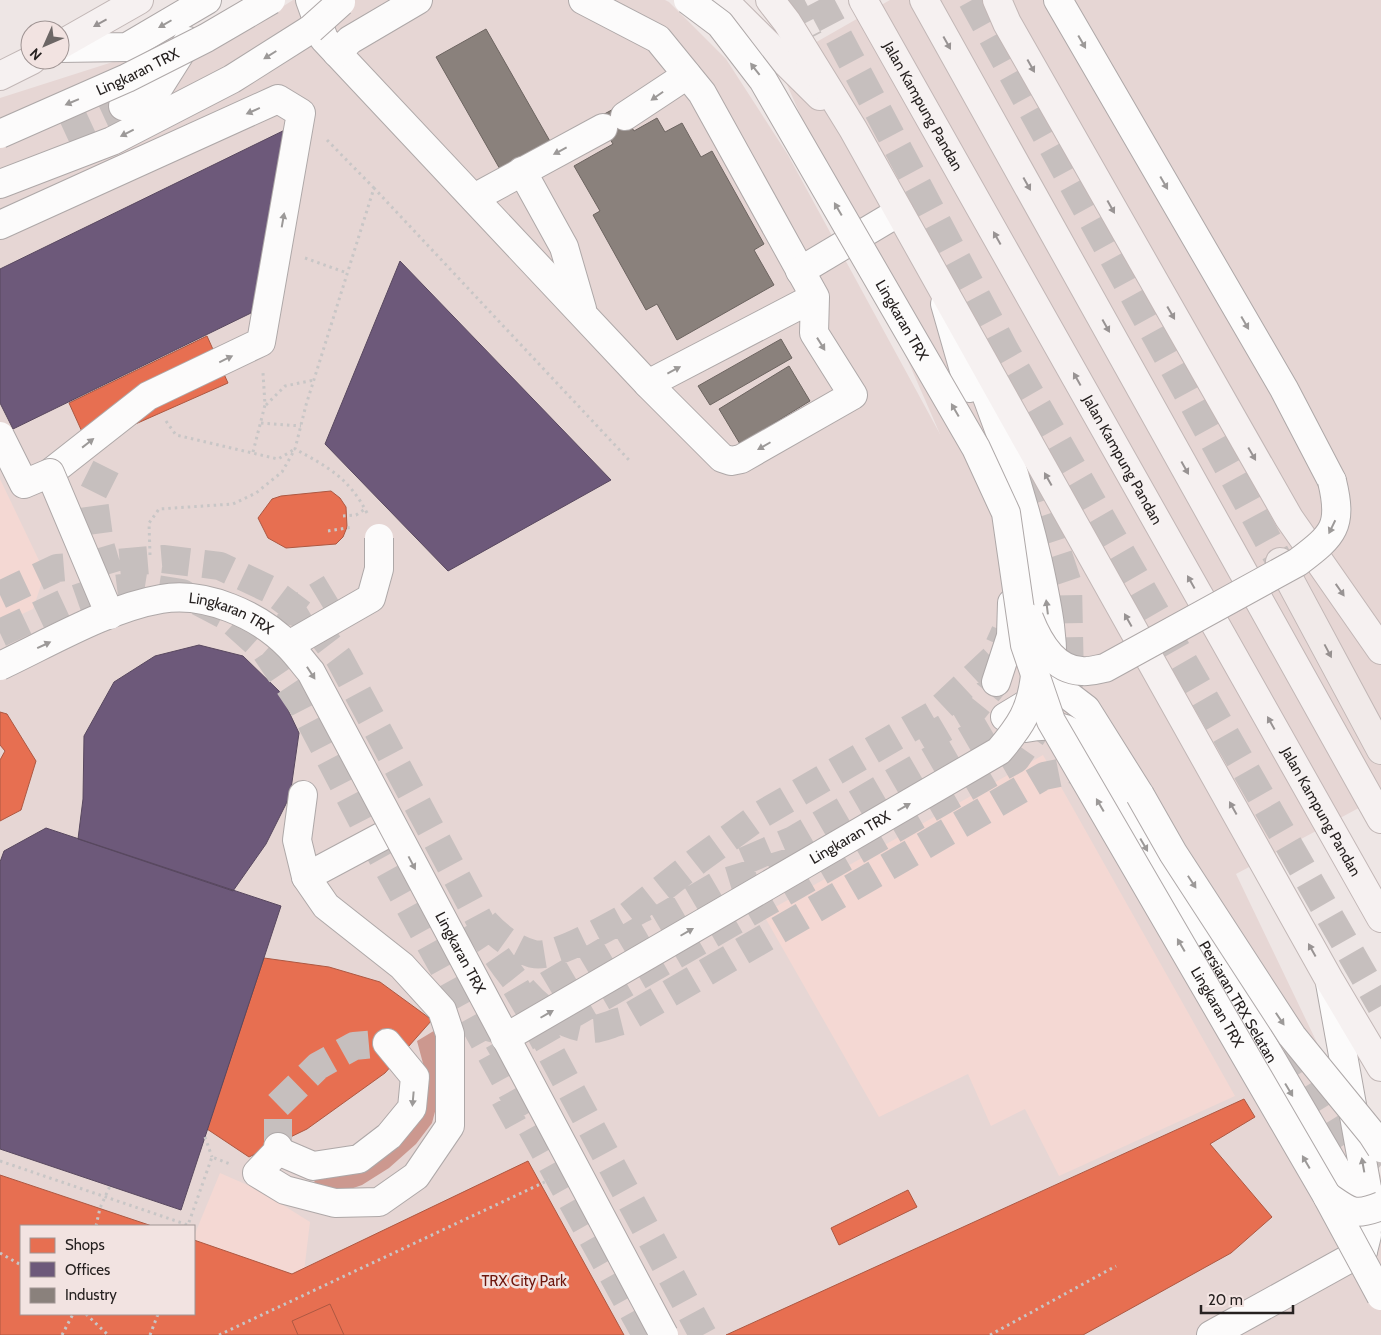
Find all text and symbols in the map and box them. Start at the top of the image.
one-way arrow [92,19,107,27]
north arrow [20,20,70,70]
one-way arrow [159,20,172,29]
one-way arrow [1078,35,1086,50]
one-way arrow [943,36,952,49]
street label: Jalan Kampung Pandan [879,38,967,174]
text: N [26,44,46,64]
street label: Lingkaran TRX [93,44,182,99]
one-way arrow [263,51,277,60]
one-way arrow [1027,58,1035,73]
one-way arrow [750,63,761,76]
one-way arrow [650,91,664,101]
one-way arrow [65,99,79,107]
one-way arrow [246,107,260,115]
one-way arrow [120,129,135,137]
one-way arrow [553,147,568,155]
one-way arrow [1159,176,1168,189]
one-way arrow [1022,178,1031,191]
one-way arrow [1107,200,1115,215]
one-way arrow [834,202,843,216]
one-way arrow [279,211,287,227]
one-way arrow [993,230,1001,245]
street label: Lingkaran TRX [872,277,932,364]
one-way arrow [1167,306,1175,321]
one-way arrow [1241,317,1250,330]
one-way arrow [1102,319,1110,334]
one-way arrow [816,337,826,350]
one-way arrow [219,354,234,363]
one-way arrow [667,366,681,374]
one-way arrow [1073,372,1081,387]
street label: Jalan Kampung Pandan [1078,391,1166,528]
one-way arrow [950,404,959,417]
one-way arrow [82,437,95,448]
one-way arrow [757,441,770,450]
one-way arrow [1248,447,1256,461]
one-way arrow [1181,461,1189,476]
one-way arrow [1044,472,1053,485]
one-way arrow [1328,520,1336,535]
one-way arrow [1187,575,1196,588]
one-way arrow [1335,583,1345,597]
street label: Lingkaran TRX [188,589,277,638]
one-way arrow [1043,599,1051,615]
one-way arrow [1123,614,1132,627]
one-way arrow [37,641,51,649]
one-way arrow [1324,644,1332,658]
one-way arrow [306,667,315,680]
one-way arrow [1267,716,1275,731]
street label: Jalan Kampung Pandan [1277,743,1365,880]
one-way arrow [1095,798,1104,811]
one-way arrow [1228,801,1237,815]
one-way arrow [897,802,910,811]
street label: Lingkaran TRX [807,807,894,868]
one-way arrow [1140,838,1148,852]
one-way arrow [408,856,416,870]
one-way arrow [1187,876,1197,889]
street label: Lingkaran TRX [431,909,490,997]
one-way arrow [680,928,695,936]
one-way arrow [1177,938,1185,953]
street label: Persiaran TRX Selatan [1195,938,1281,1066]
one-way arrow [1308,943,1316,957]
street label: Lingkaran TRX [1187,964,1248,1051]
one-way arrow [540,1009,553,1018]
one-way arrow [1275,1012,1285,1025]
one-way arrow [1285,1084,1294,1097]
one-way arrow [409,1092,417,1108]
one-way arrow [1302,1155,1311,1168]
one-way arrow [1359,1157,1367,1172]
legend [20,1225,195,1315]
text: Shops [65,1236,105,1254]
text: Offices [65,1261,110,1279]
park label: TRX City Park [481,1272,567,1290]
scale bar [1201,1282,1294,1314]
text: Industry [65,1286,117,1304]
text: 20 m [1208,1291,1243,1309]

